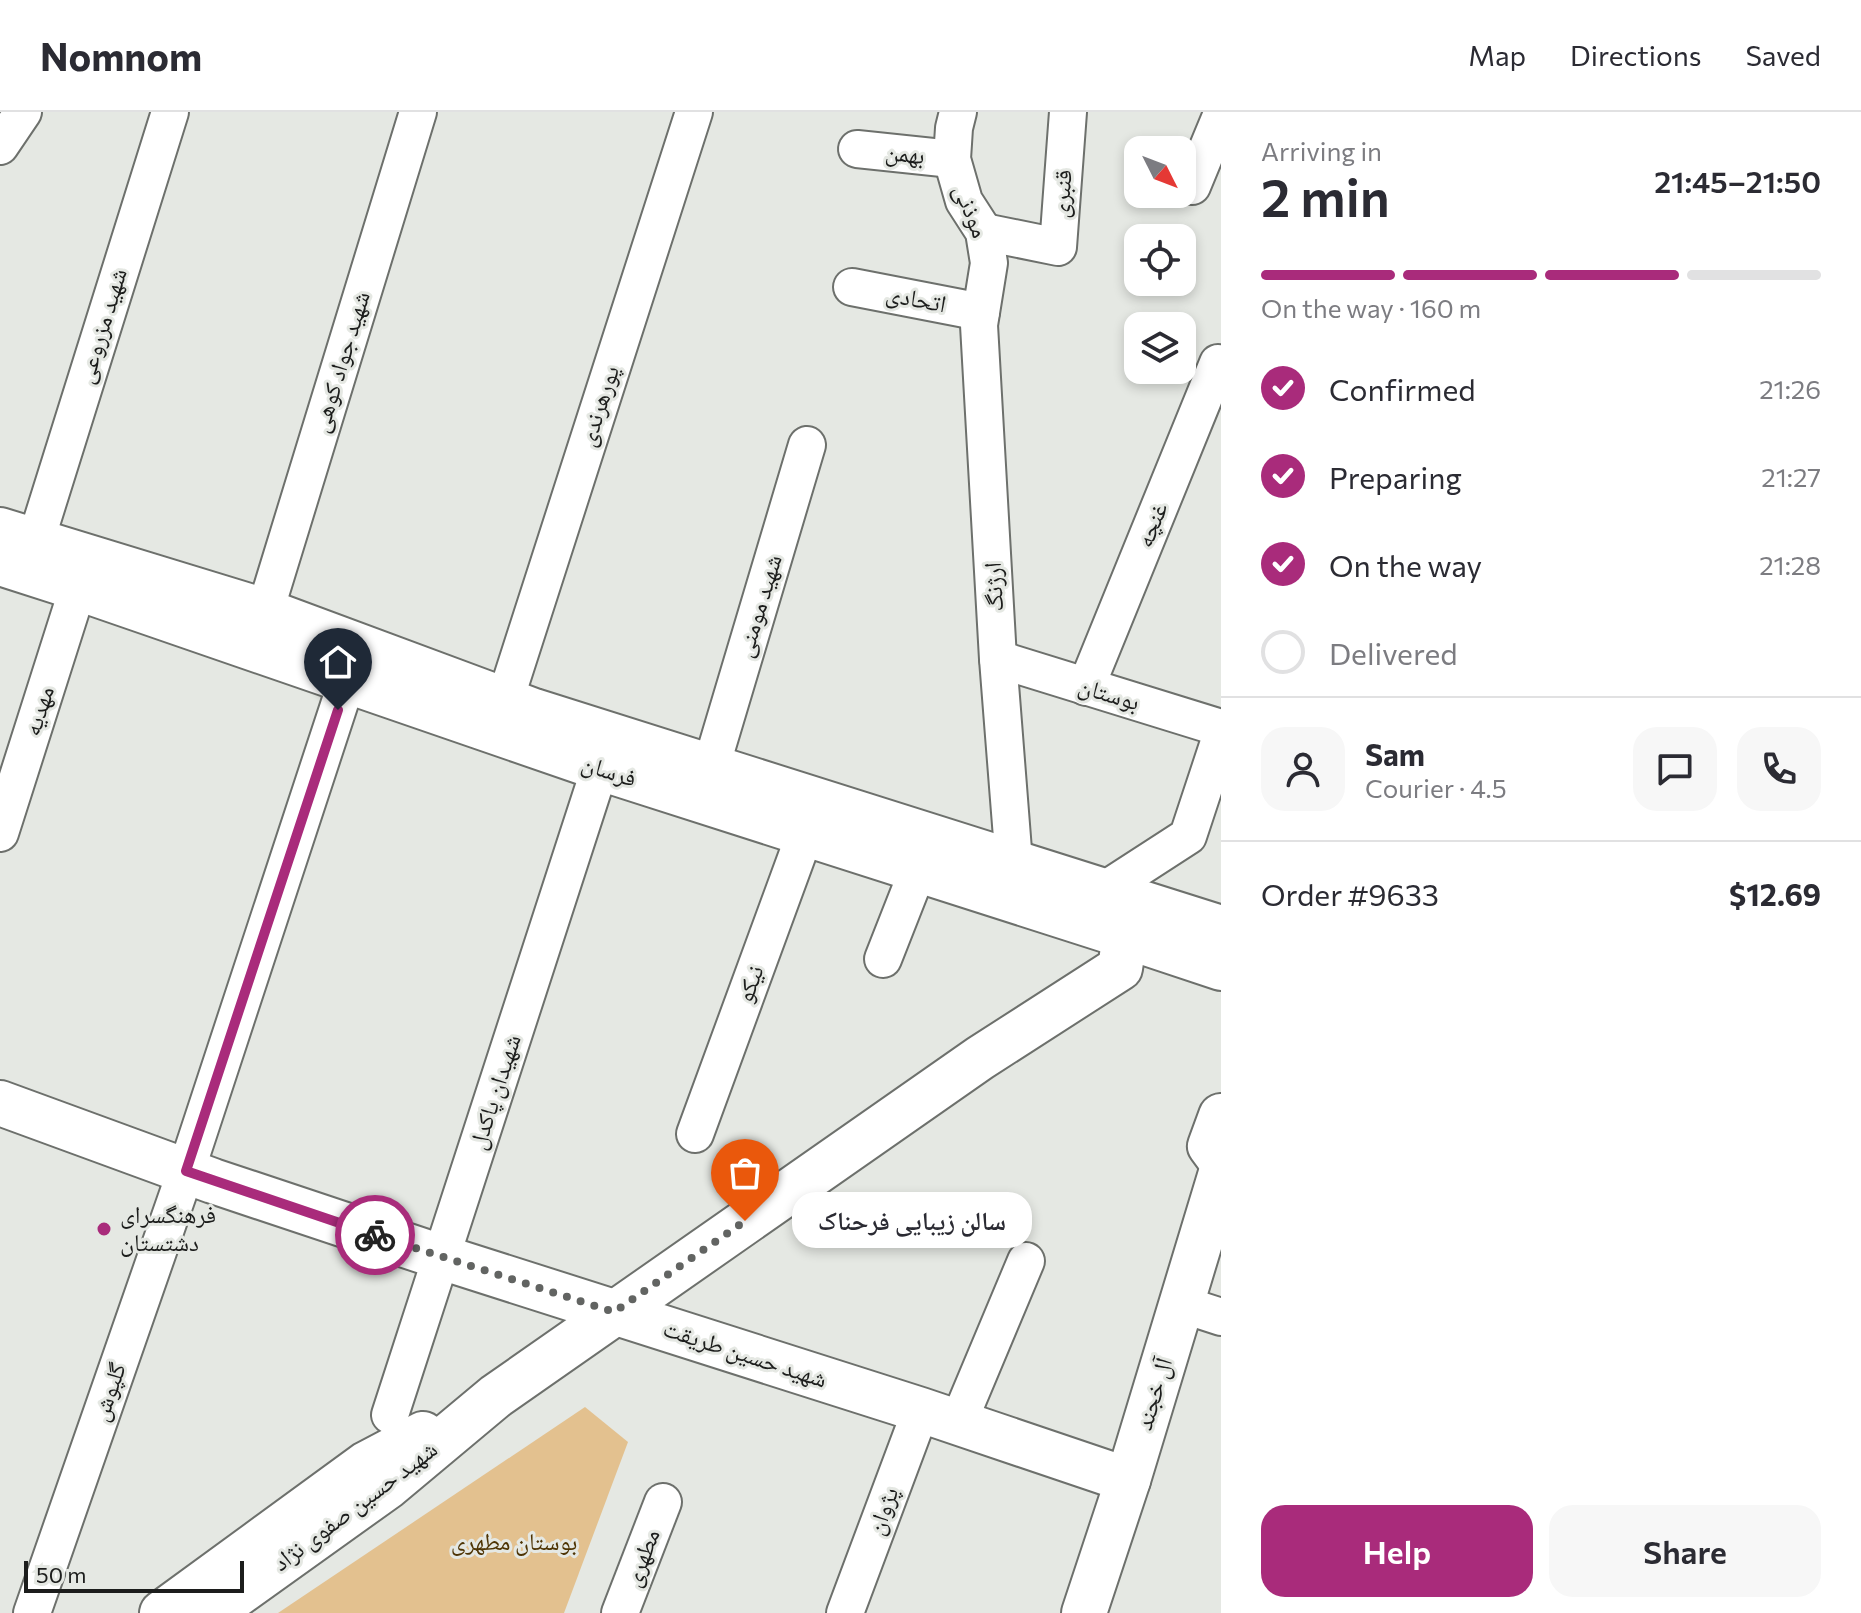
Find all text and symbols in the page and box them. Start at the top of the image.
text: Nomnom [40,32,202,79]
text: Map [1468,38,1526,72]
text: Directions [1570,38,1701,72]
text: Saved [1745,38,1821,72]
text: Arriving in [1261,135,1382,166]
street label: بهمن [884,136,926,170]
north arrow [1124,136,1196,208]
map controls [1124,136,1196,384]
text: 21:45–21:50 [1654,162,1821,199]
text: 2 min [1261,164,1390,228]
street label: قنبری [1044,169,1078,219]
street label: موذنی [948,179,996,242]
button: locate [1124,224,1196,296]
street label: شهید مزروعی [69,264,133,387]
street label: اتحادی [883,277,949,319]
street label: شهید جواد کوهی [304,287,376,436]
text: On the way · 160 m [1261,292,1481,323]
button: layers [1124,312,1196,384]
street label: پورهرندی [571,361,625,450]
icon: check [1261,366,1305,410]
text: Confirmed [1329,370,1476,407]
text: 21:26 [1759,373,1821,404]
icon: check [1261,454,1305,498]
text: Preparing [1329,458,1462,495]
text: 21:27 [1761,461,1821,492]
street label: غنچه [1129,498,1173,551]
icon: check [1261,542,1305,586]
text: On the way [1329,546,1482,583]
text: 21:28 [1759,549,1821,580]
street label: شهید مومنی [728,551,788,661]
street label: ارژنگ [977,562,1008,613]
pin [304,628,372,710]
text: Delivered [1329,634,1458,671]
icon: home [316,640,360,684]
street label: بوستان [1075,670,1144,717]
street label: مهدیه [16,682,60,739]
button: person [1261,727,1345,811]
button: chat [1633,727,1717,811]
button: phone [1737,727,1821,811]
text: Sam [1365,735,1425,772]
street label: فرسان [578,747,640,793]
text: Courier · 4.5 [1365,772,1507,803]
text: Order #9633 [1261,875,1439,912]
text: $12.69 [1729,875,1821,912]
street label: نیکو [729,961,769,1006]
street label: شهیدان پاکدل [461,1030,527,1153]
pin [711,1139,779,1221]
icon: bag [723,1151,767,1195]
callout: سالن زیبایی فرحناک [793,1193,1033,1249]
courier [335,1195,415,1275]
place label: فرهنگسرای دشتستان [120,1199,216,1257]
text: سالن زیبایی فرحناک [818,1204,1006,1235]
icon: bike [353,1213,397,1257]
marker: فرهنگسرای دشتستان [95,1220,113,1238]
street label: شهید حسین طریقت [660,1312,831,1394]
street label: آل خجند [1128,1353,1179,1434]
street label: گلپوش [84,1358,132,1425]
street label: شهید حسین صفوی نژاد [266,1433,443,1577]
street label: پژوان [860,1483,905,1539]
button: Help [1261,1505,1533,1597]
button: Share [1549,1505,1821,1597]
street label: مطهری [616,1524,666,1591]
park label: بوستان مطهری [451,1526,577,1556]
scale bar [24,1557,244,1593]
text: 50 m [36,1561,86,1588]

